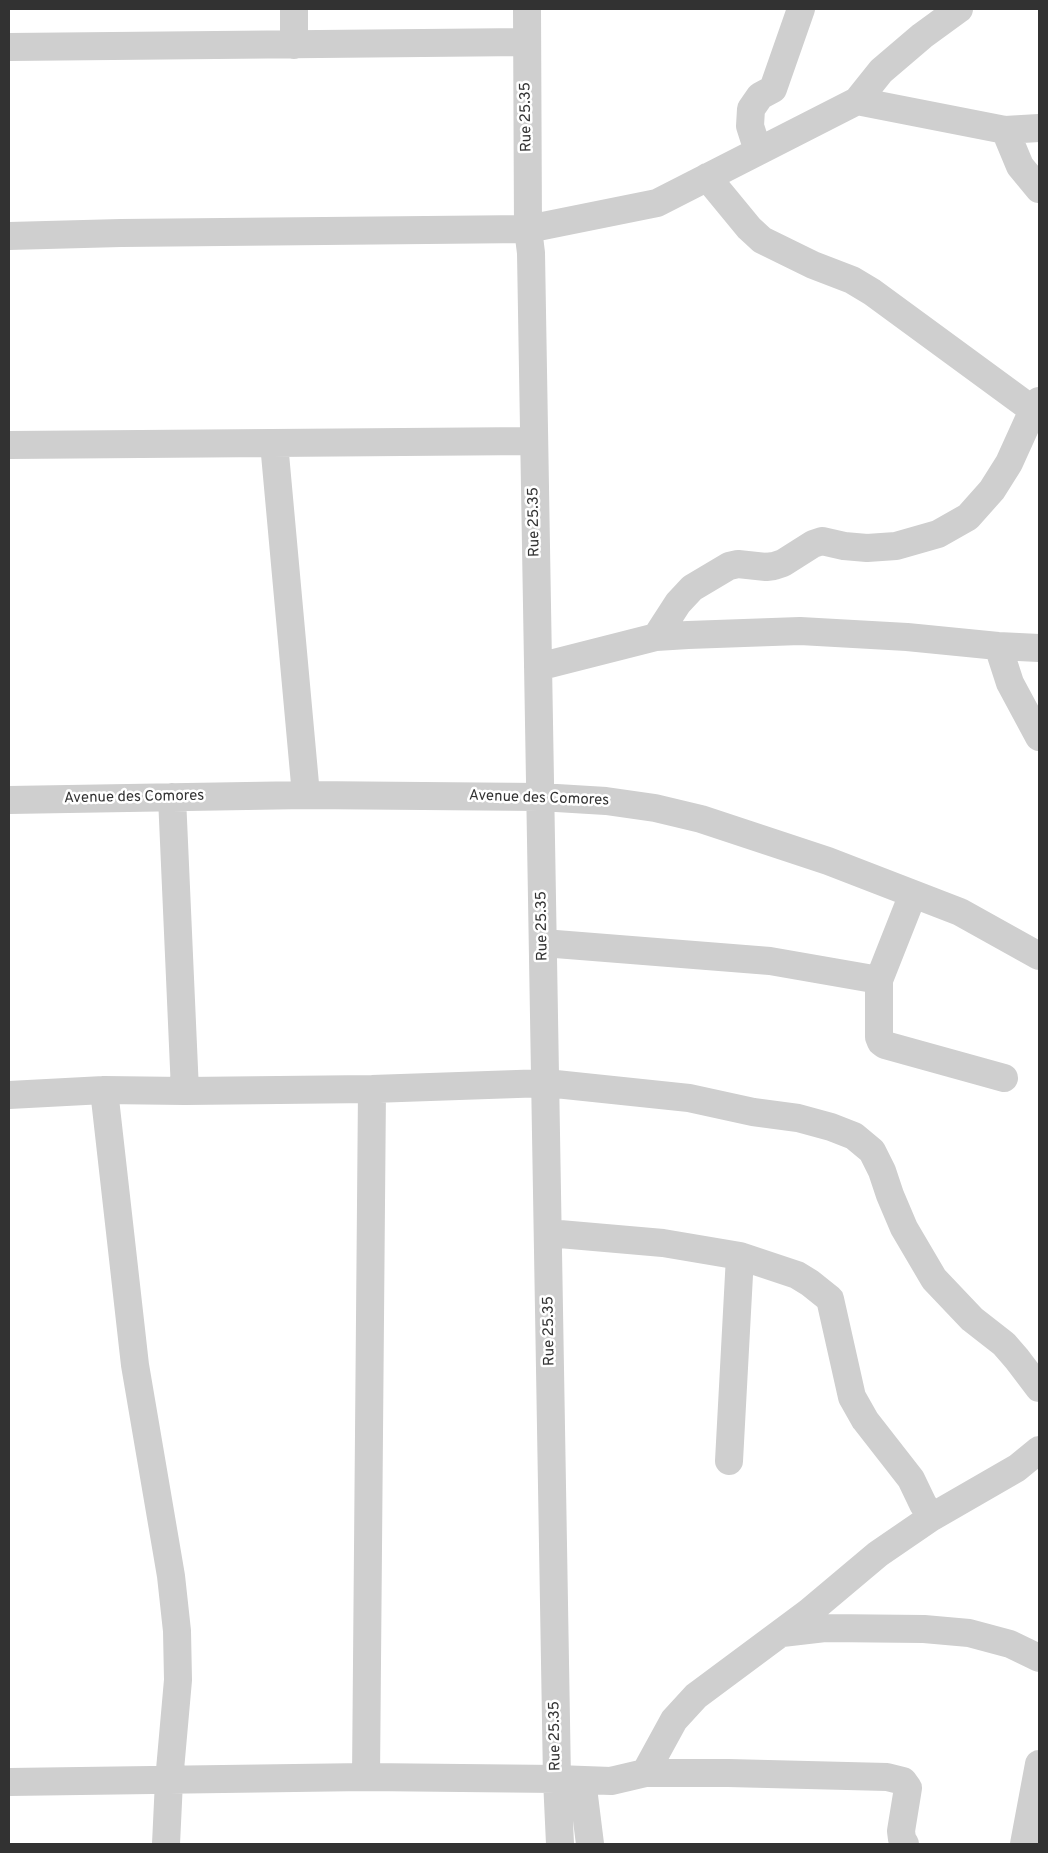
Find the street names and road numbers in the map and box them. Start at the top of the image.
street label: Rue 25.35 [517,82,537,152]
street label: Rue 25.35 [525,487,545,557]
street label: Avenue des Comores [64,788,204,808]
street label: Avenue des Comores [469,788,609,810]
street label: Rue 25.35 [533,891,553,961]
street label: Rue 25.35 [540,1296,560,1366]
street label: Rue 25.35 [546,1701,566,1771]

